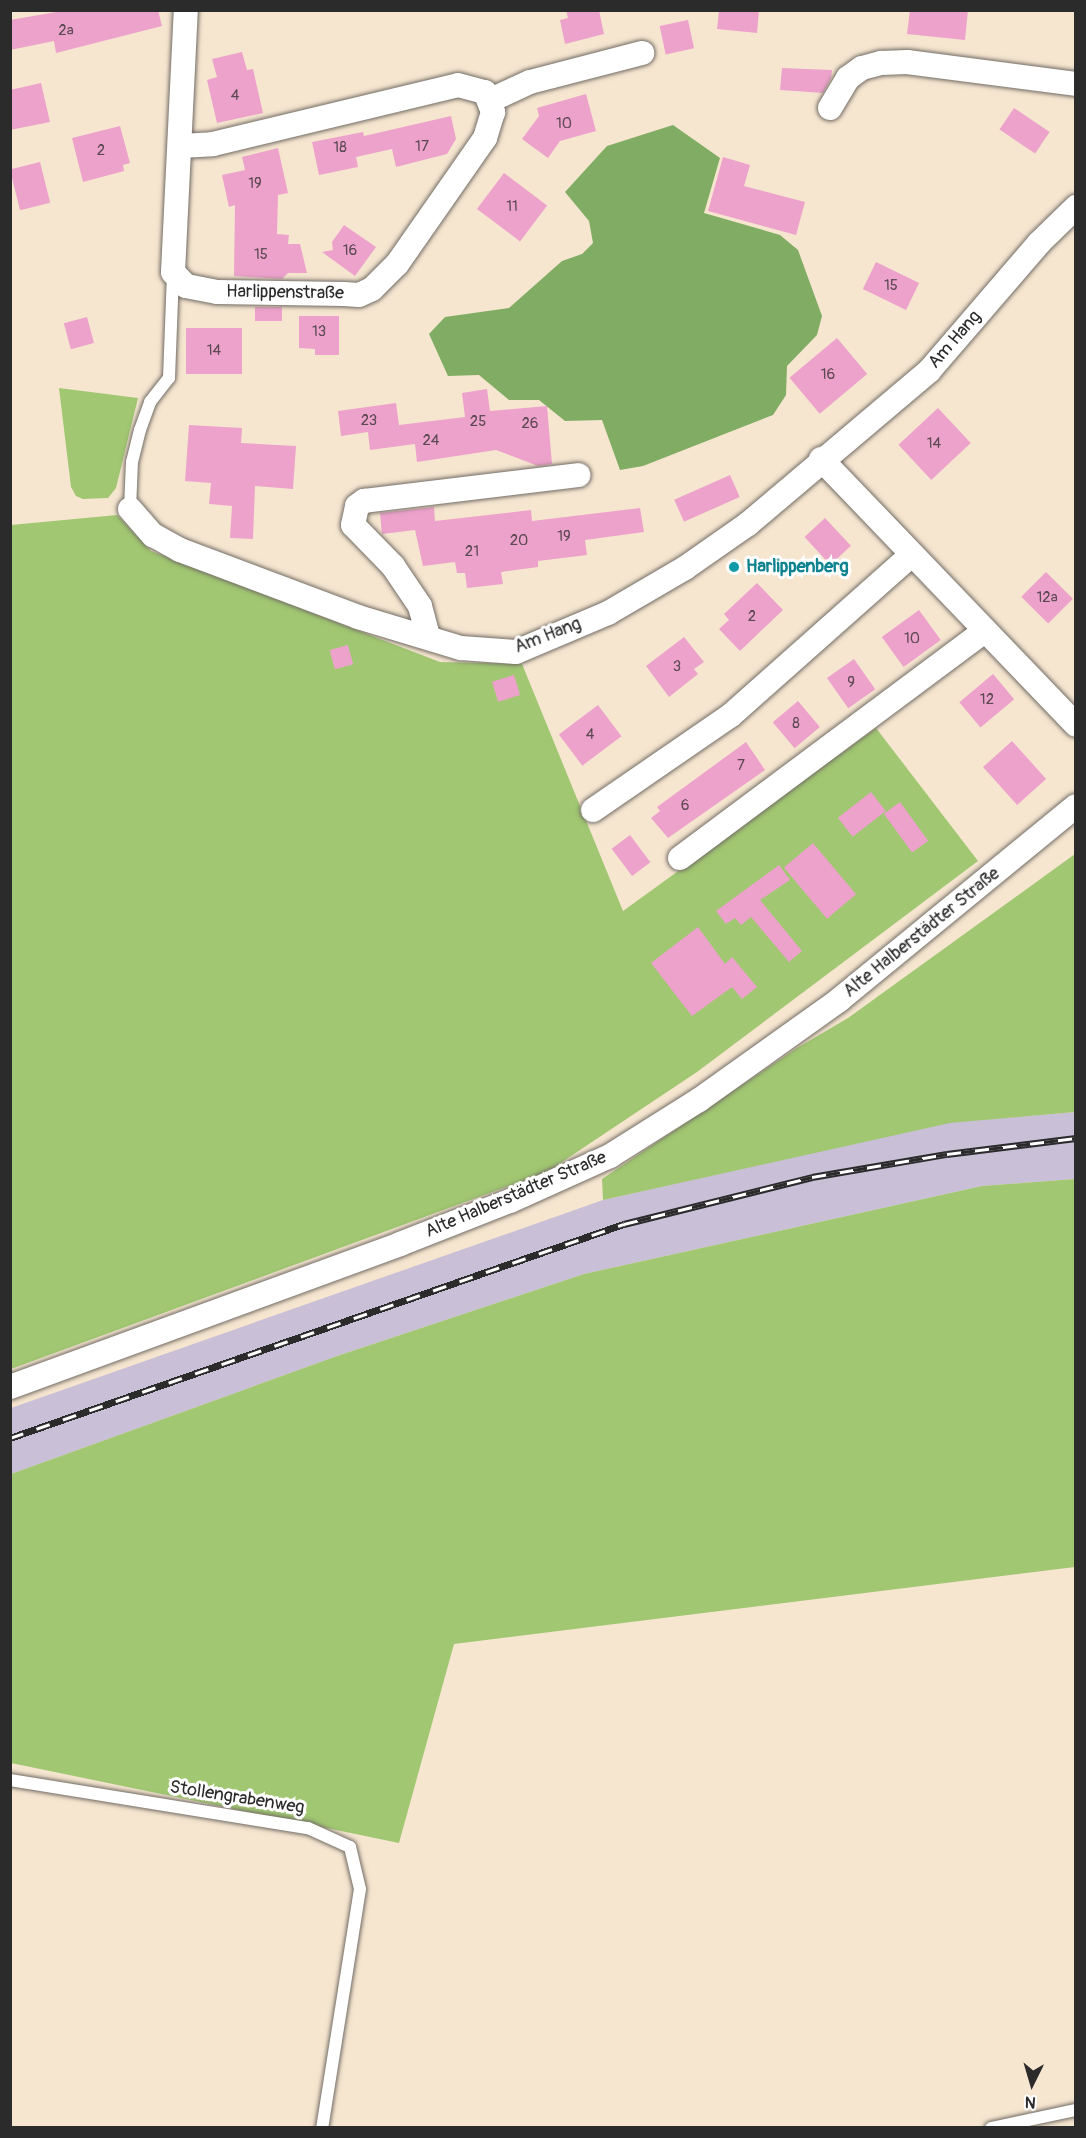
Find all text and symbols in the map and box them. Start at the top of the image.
house number: 2a [58,22,74,40]
house number: 4 [231,87,239,105]
house number: 10 [556,115,572,133]
house number: 17 [415,138,429,156]
house number: 18 [333,139,347,157]
house number: 2 [97,142,105,160]
house number: 19 [248,175,262,193]
house number: 11 [506,198,518,216]
house number: 16 [343,242,357,260]
house number: 15 [254,246,268,264]
house number: 15 [884,277,898,295]
street label: Harlippenstraße [226,281,344,305]
street label: Am Hang [924,307,986,373]
house number: 13 [312,323,326,341]
house number: 14 [207,342,221,360]
house number: 16 [821,366,835,384]
house number: 23 [361,412,377,430]
house number: 25 [470,413,486,431]
house number: 26 [521,415,539,433]
house number: 24 [422,432,440,450]
house number: 14 [927,435,941,453]
house number: 19 [557,528,571,546]
house number: 20 [510,532,528,550]
house number: 21 [465,543,479,561]
place label: Harlippenberg [746,556,849,578]
marker: Harlippenberg [727,560,741,574]
house number: 12a [1036,589,1058,607]
house number: 2 [748,608,756,626]
street label: Am Hang [512,613,584,659]
house number: 10 [904,630,920,648]
house number: 3 [673,658,681,676]
house number: 9 [847,674,855,692]
house number: 12 [980,691,994,709]
house number: 8 [792,715,800,733]
house number: 4 [586,726,594,744]
house number: 7 [737,757,745,775]
house number: 6 [681,797,689,815]
street label: Alte Halberstädter Straße [840,863,1004,1003]
street label: Alte Halberstädter Straße [422,1147,610,1243]
street label: Stollengrabenweg [168,1777,306,1819]
north arrow [1002,2054,1062,2114]
text: N [1024,2091,1037,2112]

